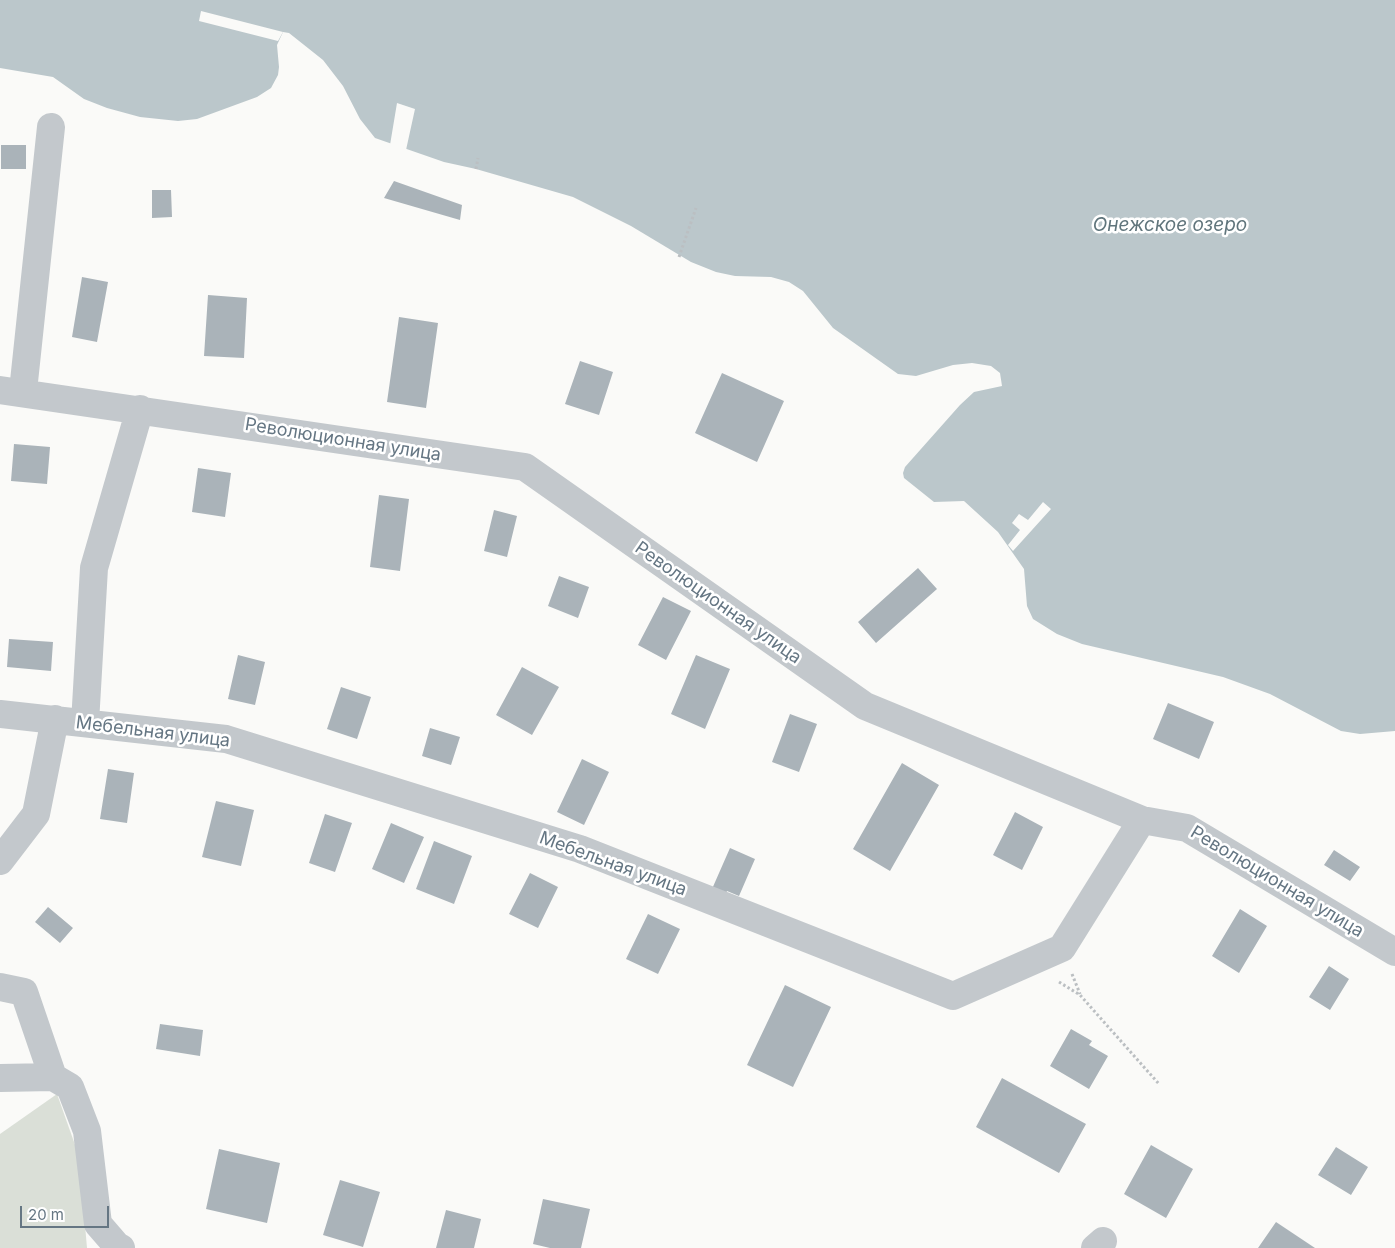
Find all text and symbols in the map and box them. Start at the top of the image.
water label: Онежское озеро [1093,214,1247,236]
street label: Революционная улица [243,414,443,466]
street label: Революционная улица [631,537,805,669]
street label: Мебельная улица [75,712,231,752]
street label: Революционная улица [1187,822,1367,942]
street label: Мебельная улица [536,827,690,901]
scale bar [22,1196,111,1228]
text: 20 m [28,1205,64,1224]

